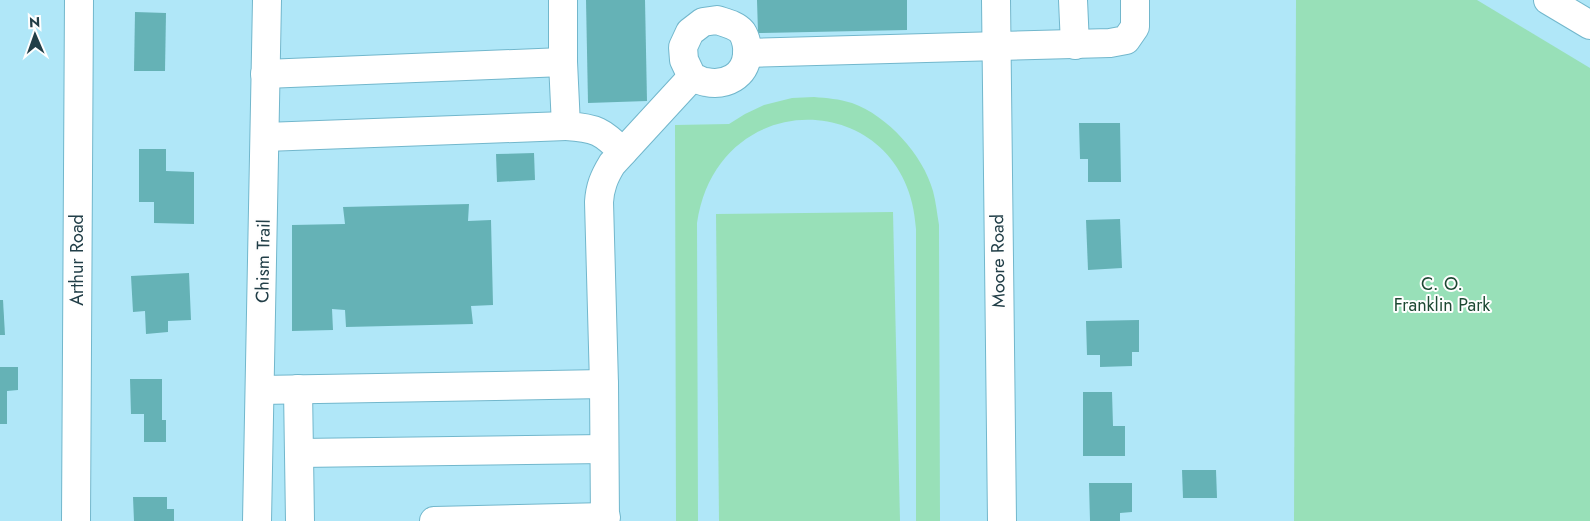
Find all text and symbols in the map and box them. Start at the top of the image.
north arrow [10,10,60,60]
text: N [29,12,40,32]
street label: Arthur Road [64,214,90,306]
street label: Moore Road [984,214,1012,308]
street label: Chism Trail [249,219,277,303]
park label: C. O. Franklin Park [1394,271,1490,318]

